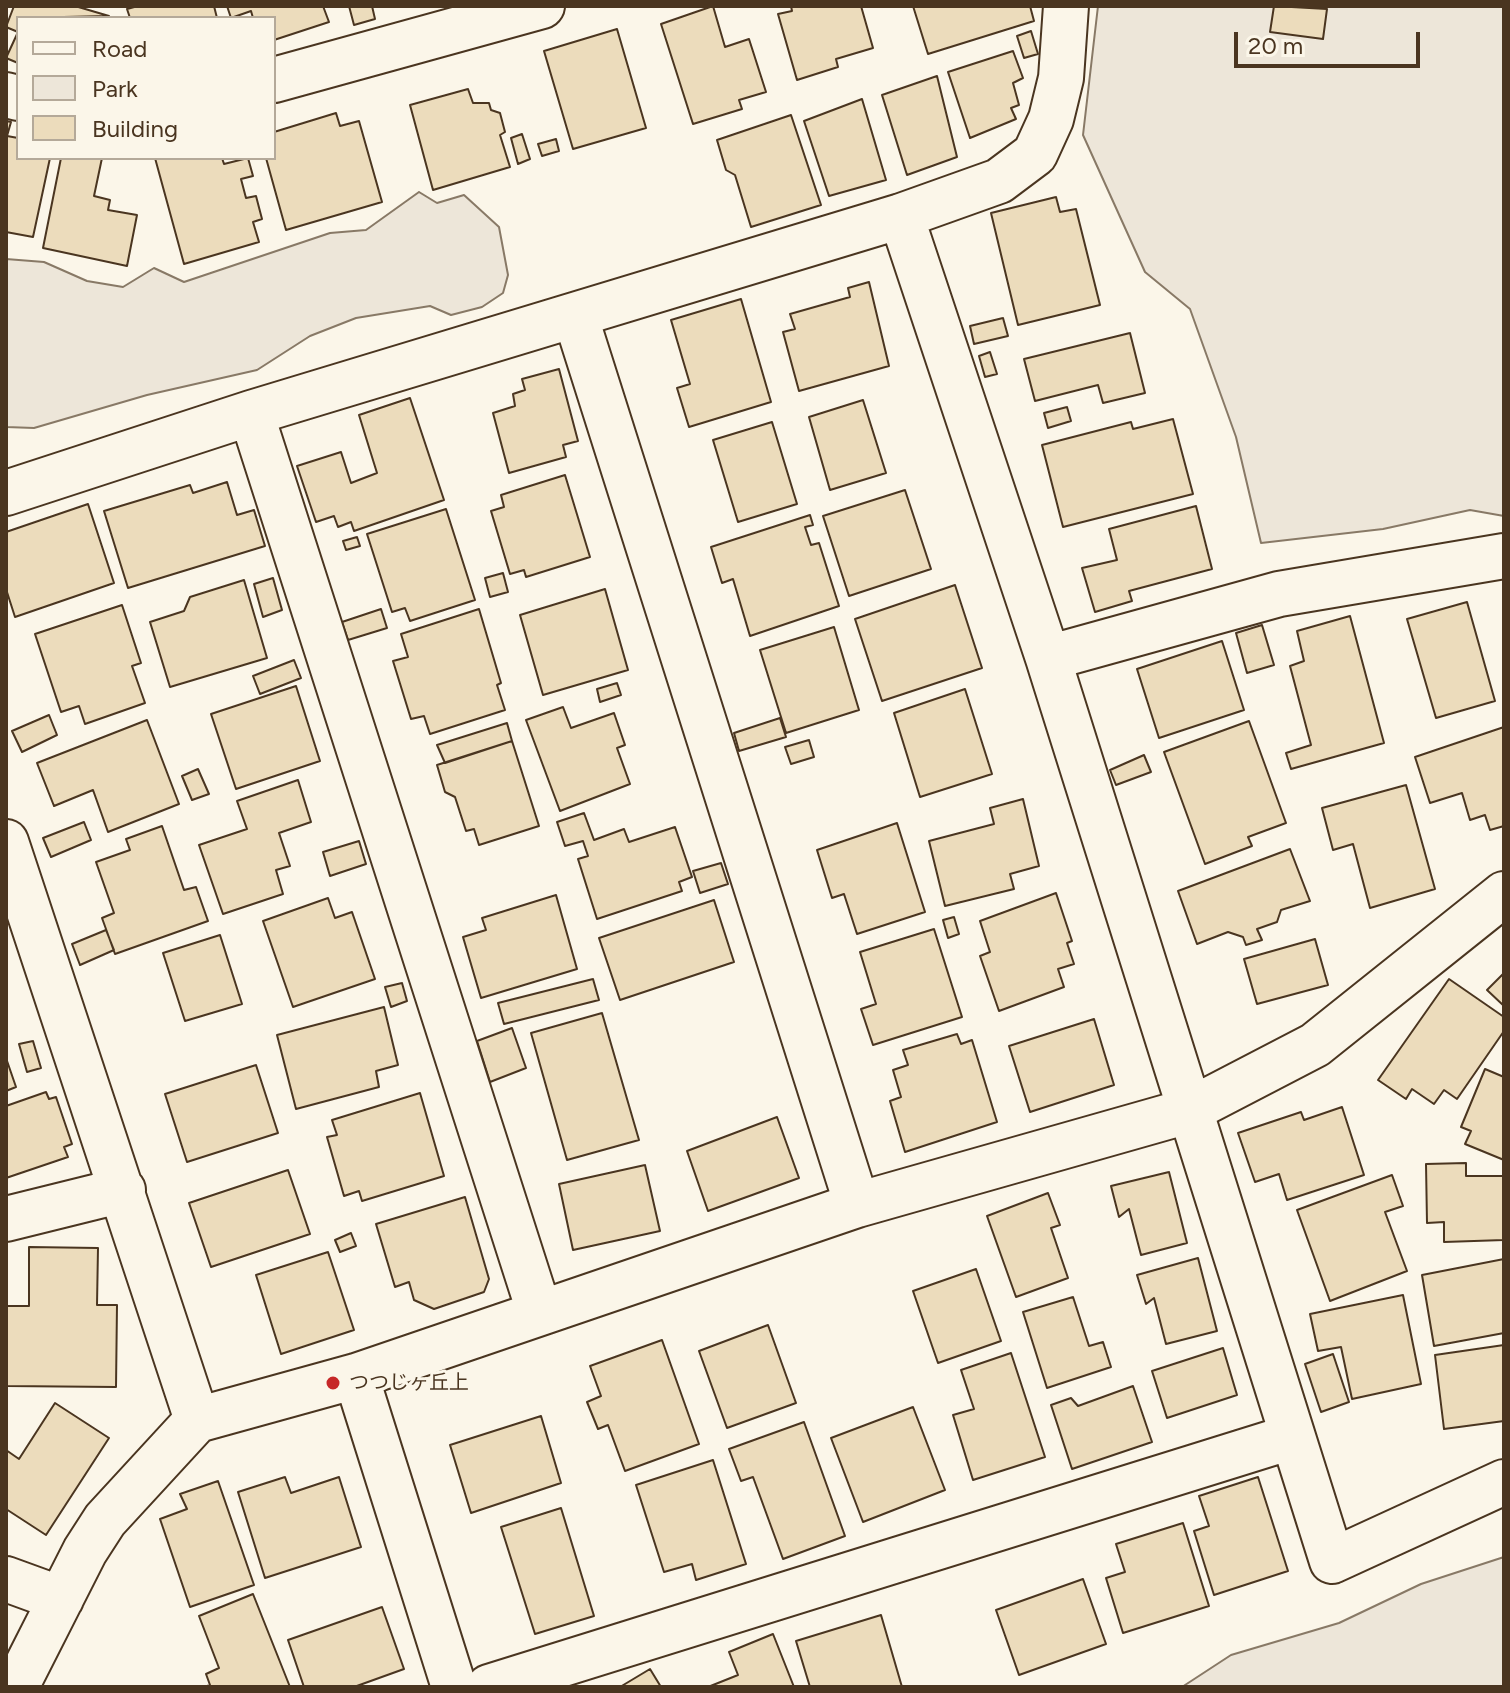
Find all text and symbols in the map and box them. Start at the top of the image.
legend [16,16,276,160]
scale bar [1238,16,1424,66]
text: 20 m [1248,31,1303,60]
text: Road [92,34,147,63]
text: Park [92,74,138,103]
text: Building [92,114,178,143]
place label: つつじヶ丘上 [349,1371,469,1395]
marker: つつじヶ丘上 [324,1374,342,1392]

